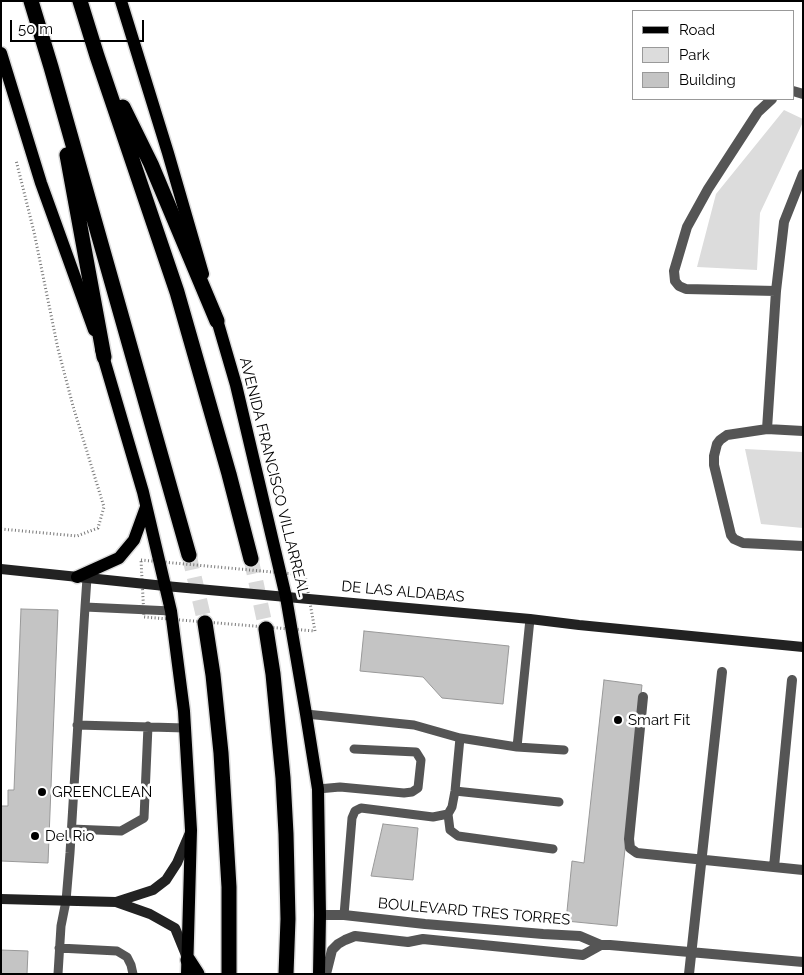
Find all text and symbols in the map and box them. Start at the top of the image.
scale bar [12,10,146,42]
legend [632,10,794,100]
text: 50 m [18,20,53,38]
text: Road [679,21,715,39]
text: Park [679,46,710,64]
text: Building [679,71,736,89]
street label: AVENIDA FRANCISCO VILLARREAL [236,355,312,599]
street label: DE LAS ALDABAS [341,578,465,606]
place label: Smart Fit [628,711,690,729]
marker: Smart Fit [612,714,624,726]
place label: GREENCLEAN [52,783,152,801]
marker: GREENCLEAN [36,786,48,798]
place label: Del Rio [45,827,94,845]
marker: Del Rio [29,830,41,842]
street label: BOULEVARD TRES TORRES [377,895,571,929]

